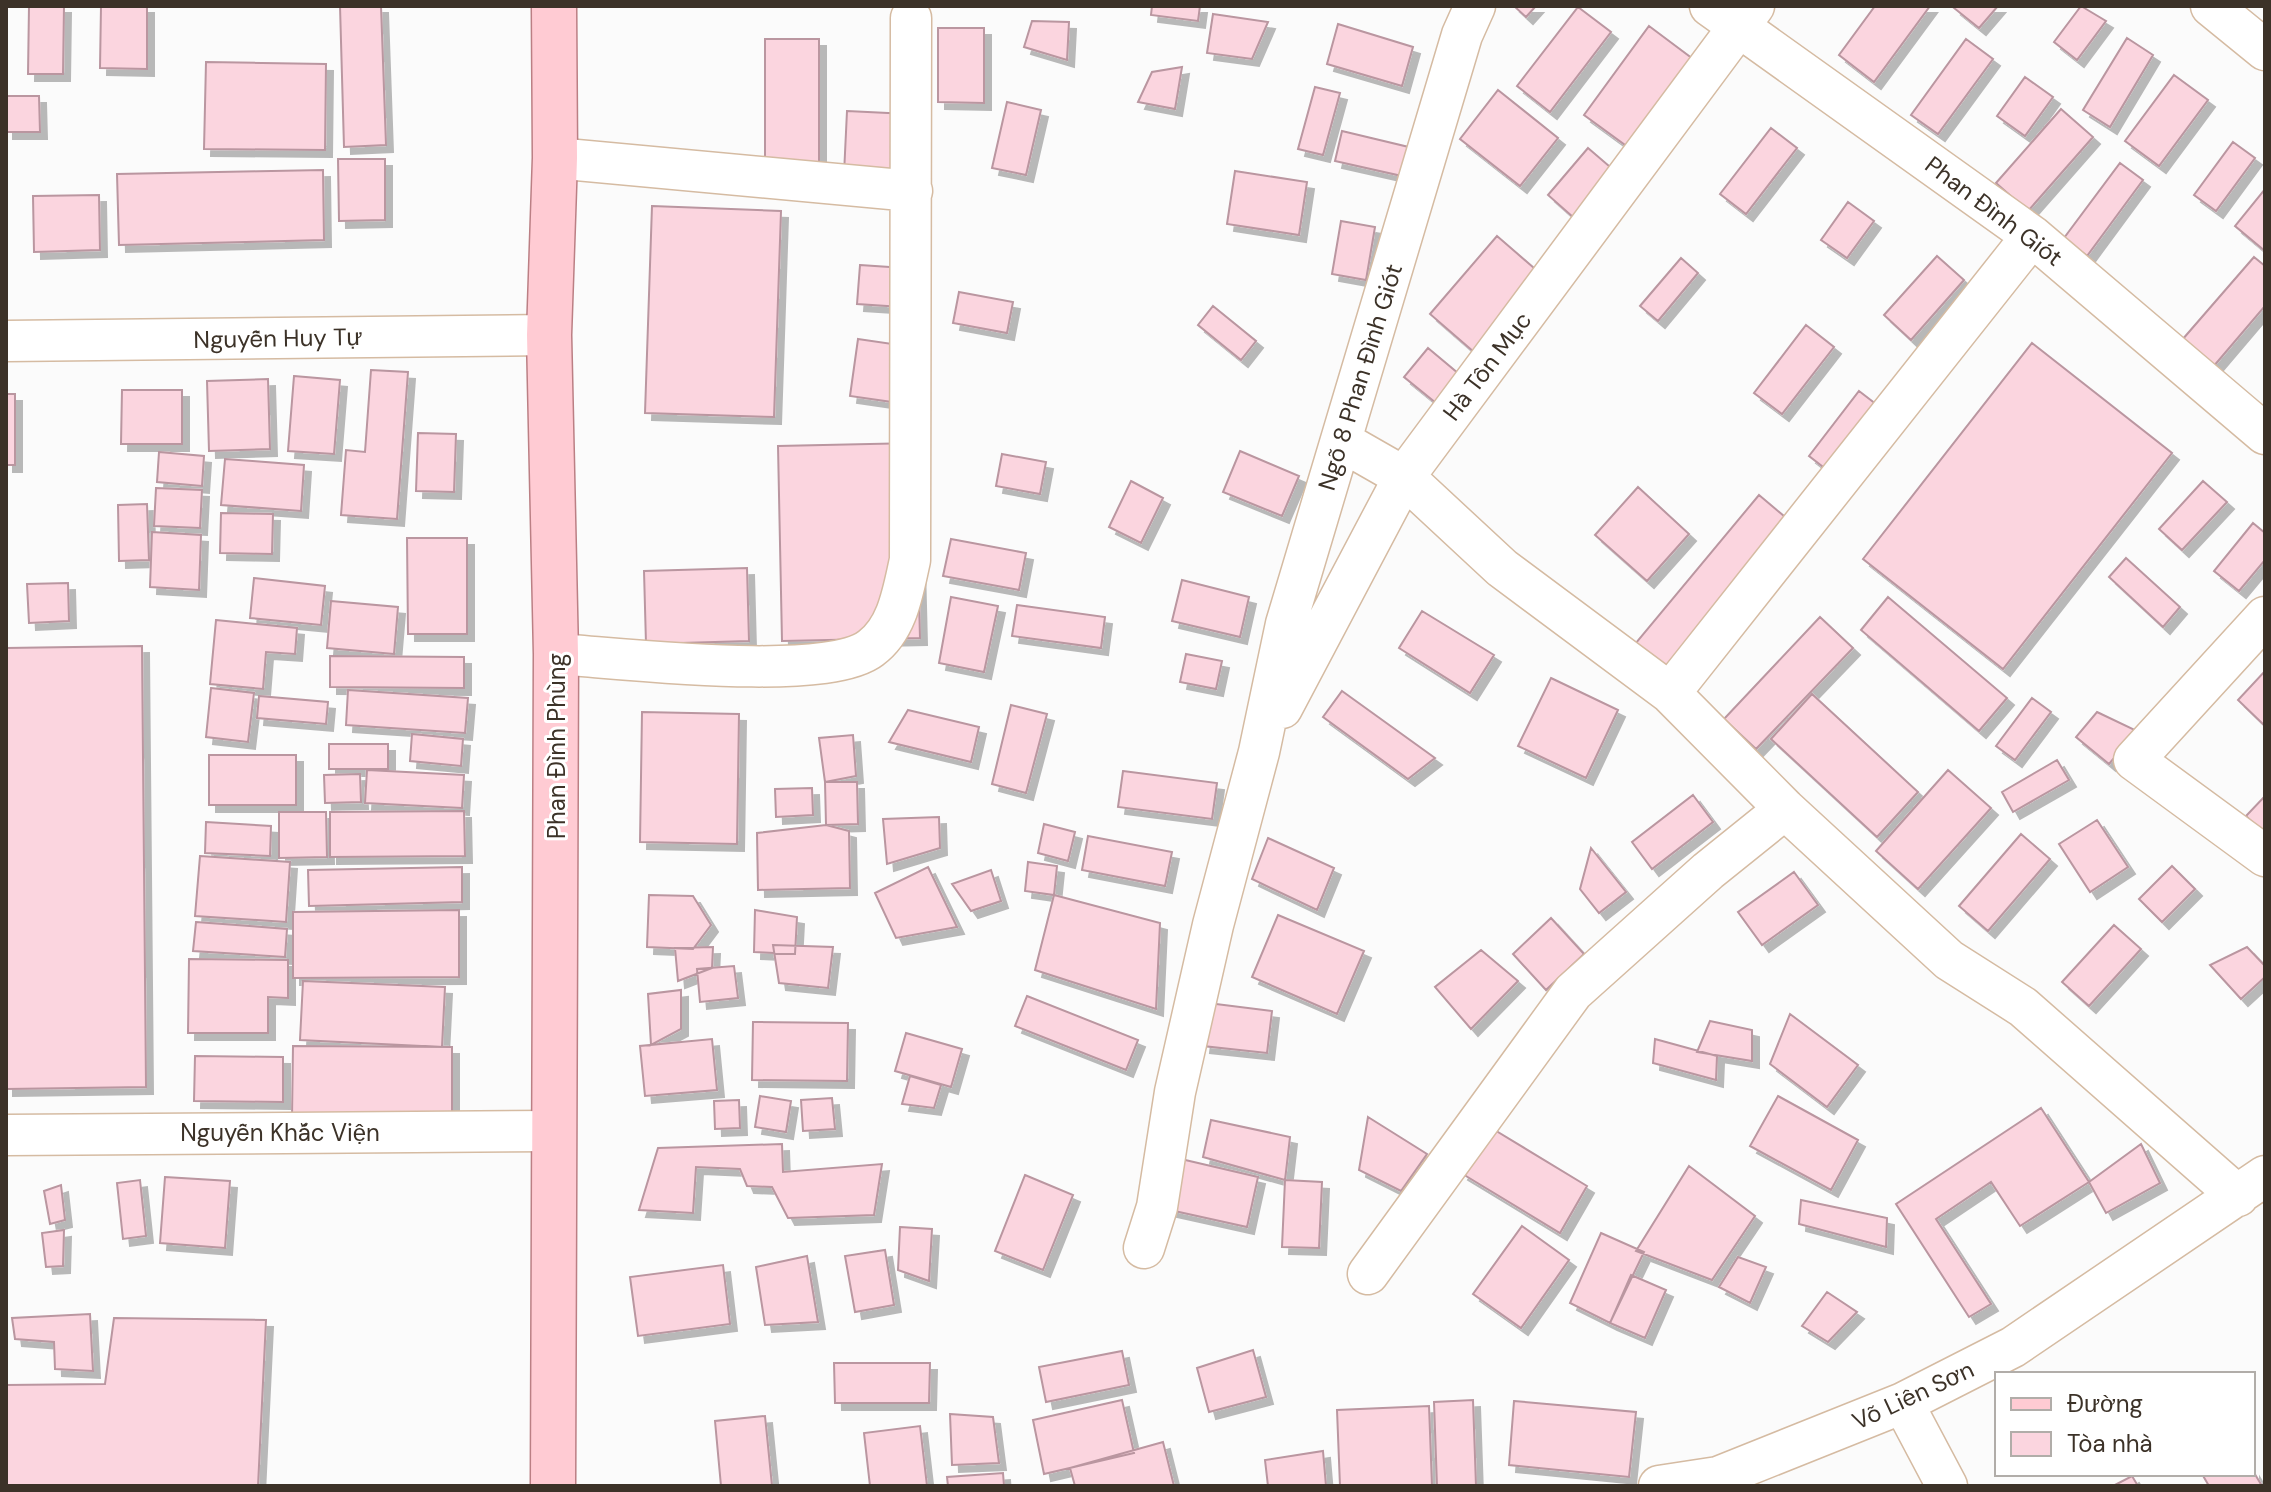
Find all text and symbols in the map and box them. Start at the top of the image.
street label: Phan Đình Giót [1919,149,2069,273]
street label: Ngõ 8 Phan Đình Giót [1311,260,1409,494]
street label: Hà Tôn Mục [1436,305,1538,427]
street label: Nguyễn Huy Tự [193,321,363,355]
street label: Phan Đình Phùng [541,653,572,839]
street label: Nguyễn Khắc Viện [180,1117,380,1148]
street label: Võ Liên Sơn [1847,1353,1979,1437]
legend [1995,1372,2255,1476]
text: Đường [2067,1388,2143,1419]
text: Tòa nhà [2067,1428,2153,1459]

